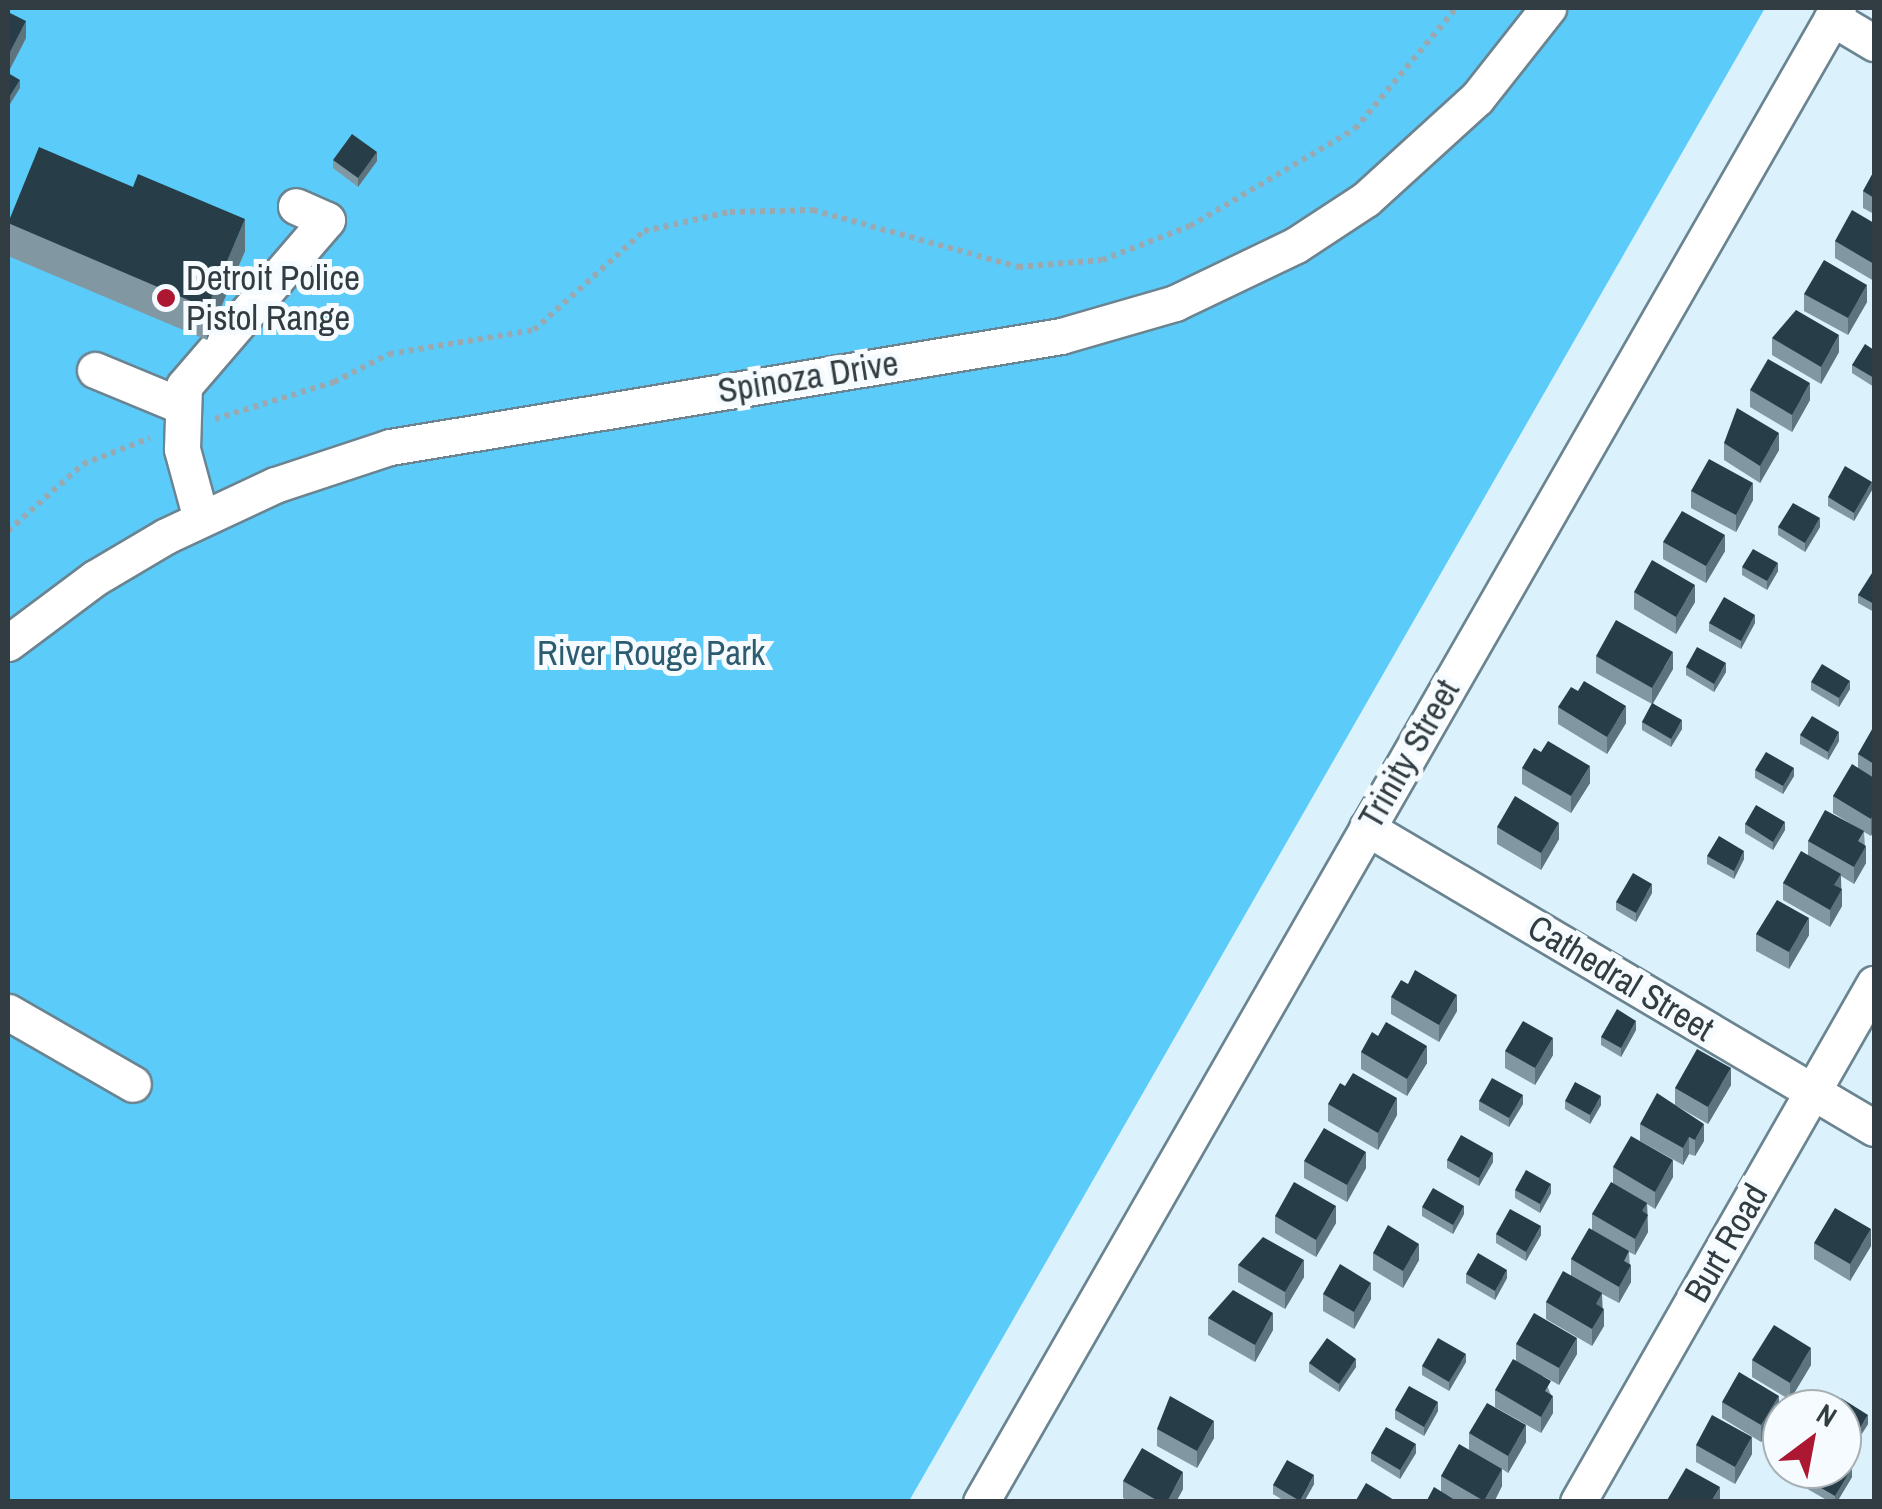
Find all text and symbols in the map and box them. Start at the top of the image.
place label: Detroit Police Pistol Range [186,257,360,339]
marker: Detroit Police Pistol Range [155,287,177,309]
street label: Spinoza Drive [715,342,901,412]
park label: River Rouge Park [537,632,765,674]
street label: Trinity Street [1350,672,1468,836]
street label: Cathedral Street [1521,906,1721,1050]
street label: Burt Road [1676,1177,1776,1309]
north arrow [1762,1389,1862,1489]
text: N [1810,1395,1844,1436]

